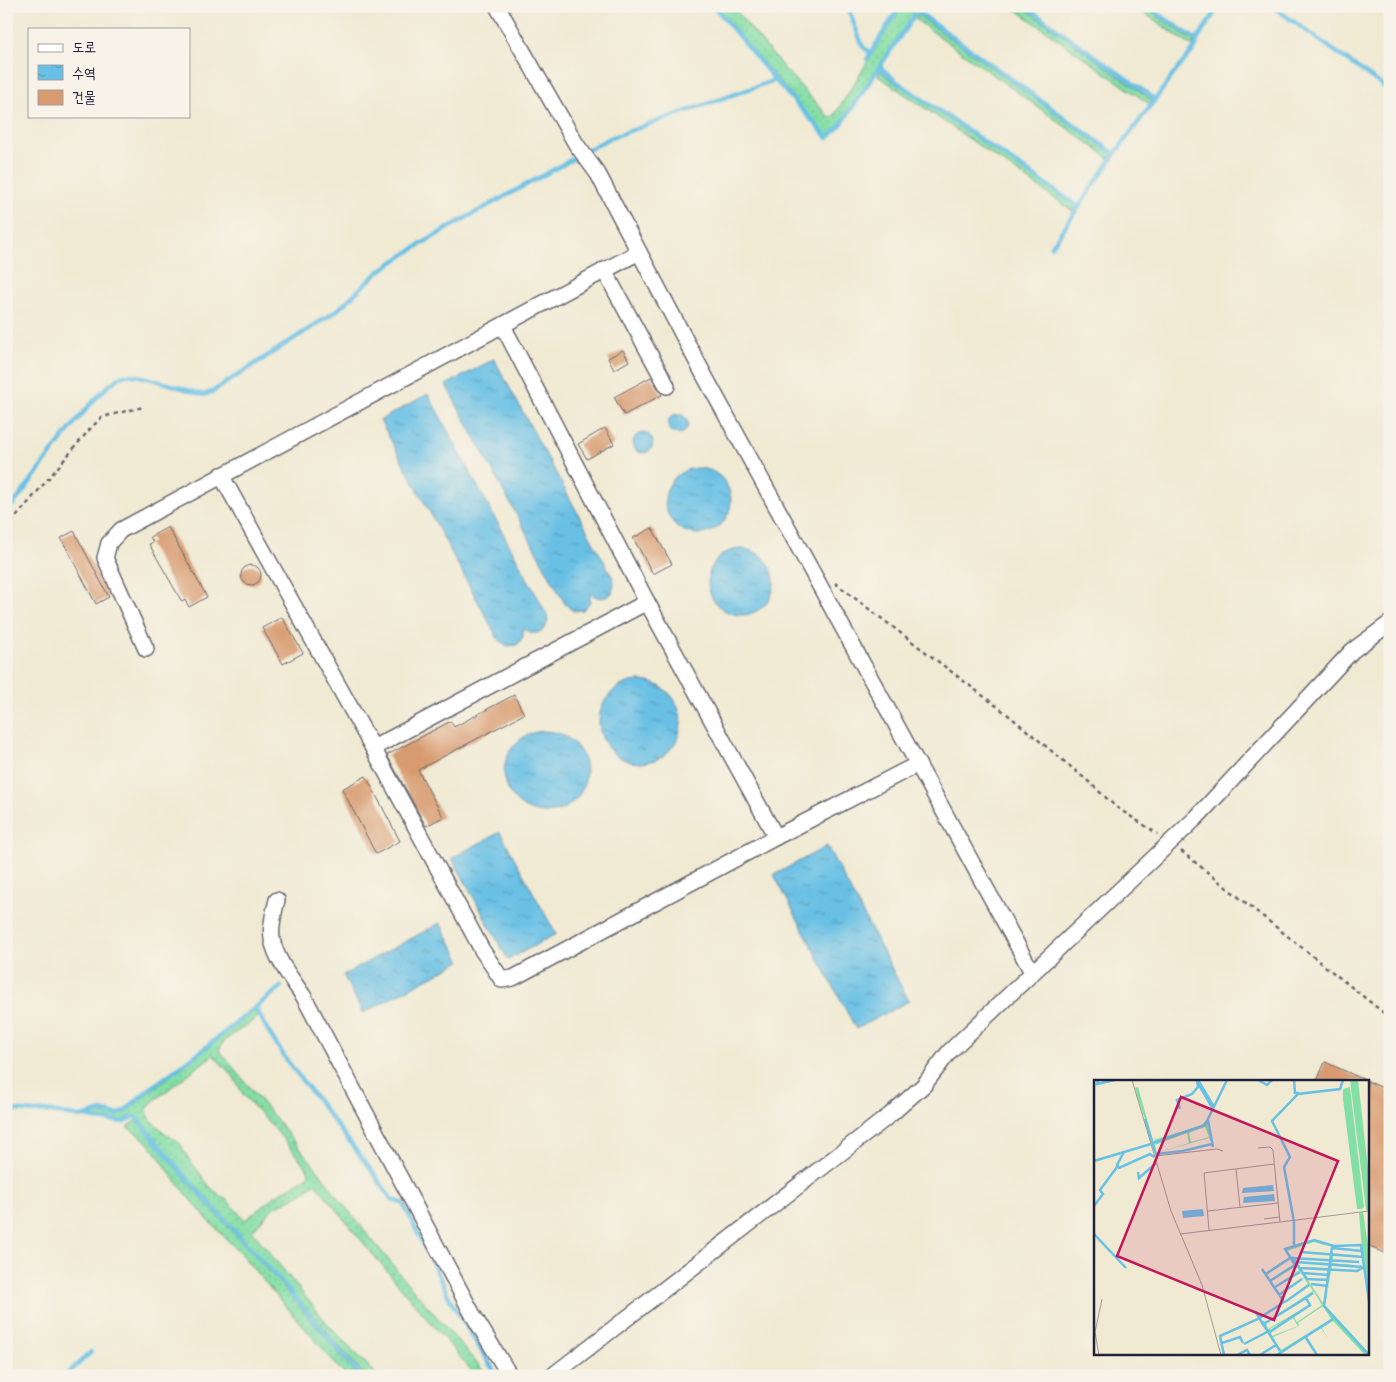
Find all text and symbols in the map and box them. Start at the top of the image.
legend [28,28,190,118]
text: 도로 [72,37,96,59]
text: 수역 [72,63,96,85]
text: 건물 [72,87,96,109]
inset map [1094,1080,1368,1354]

